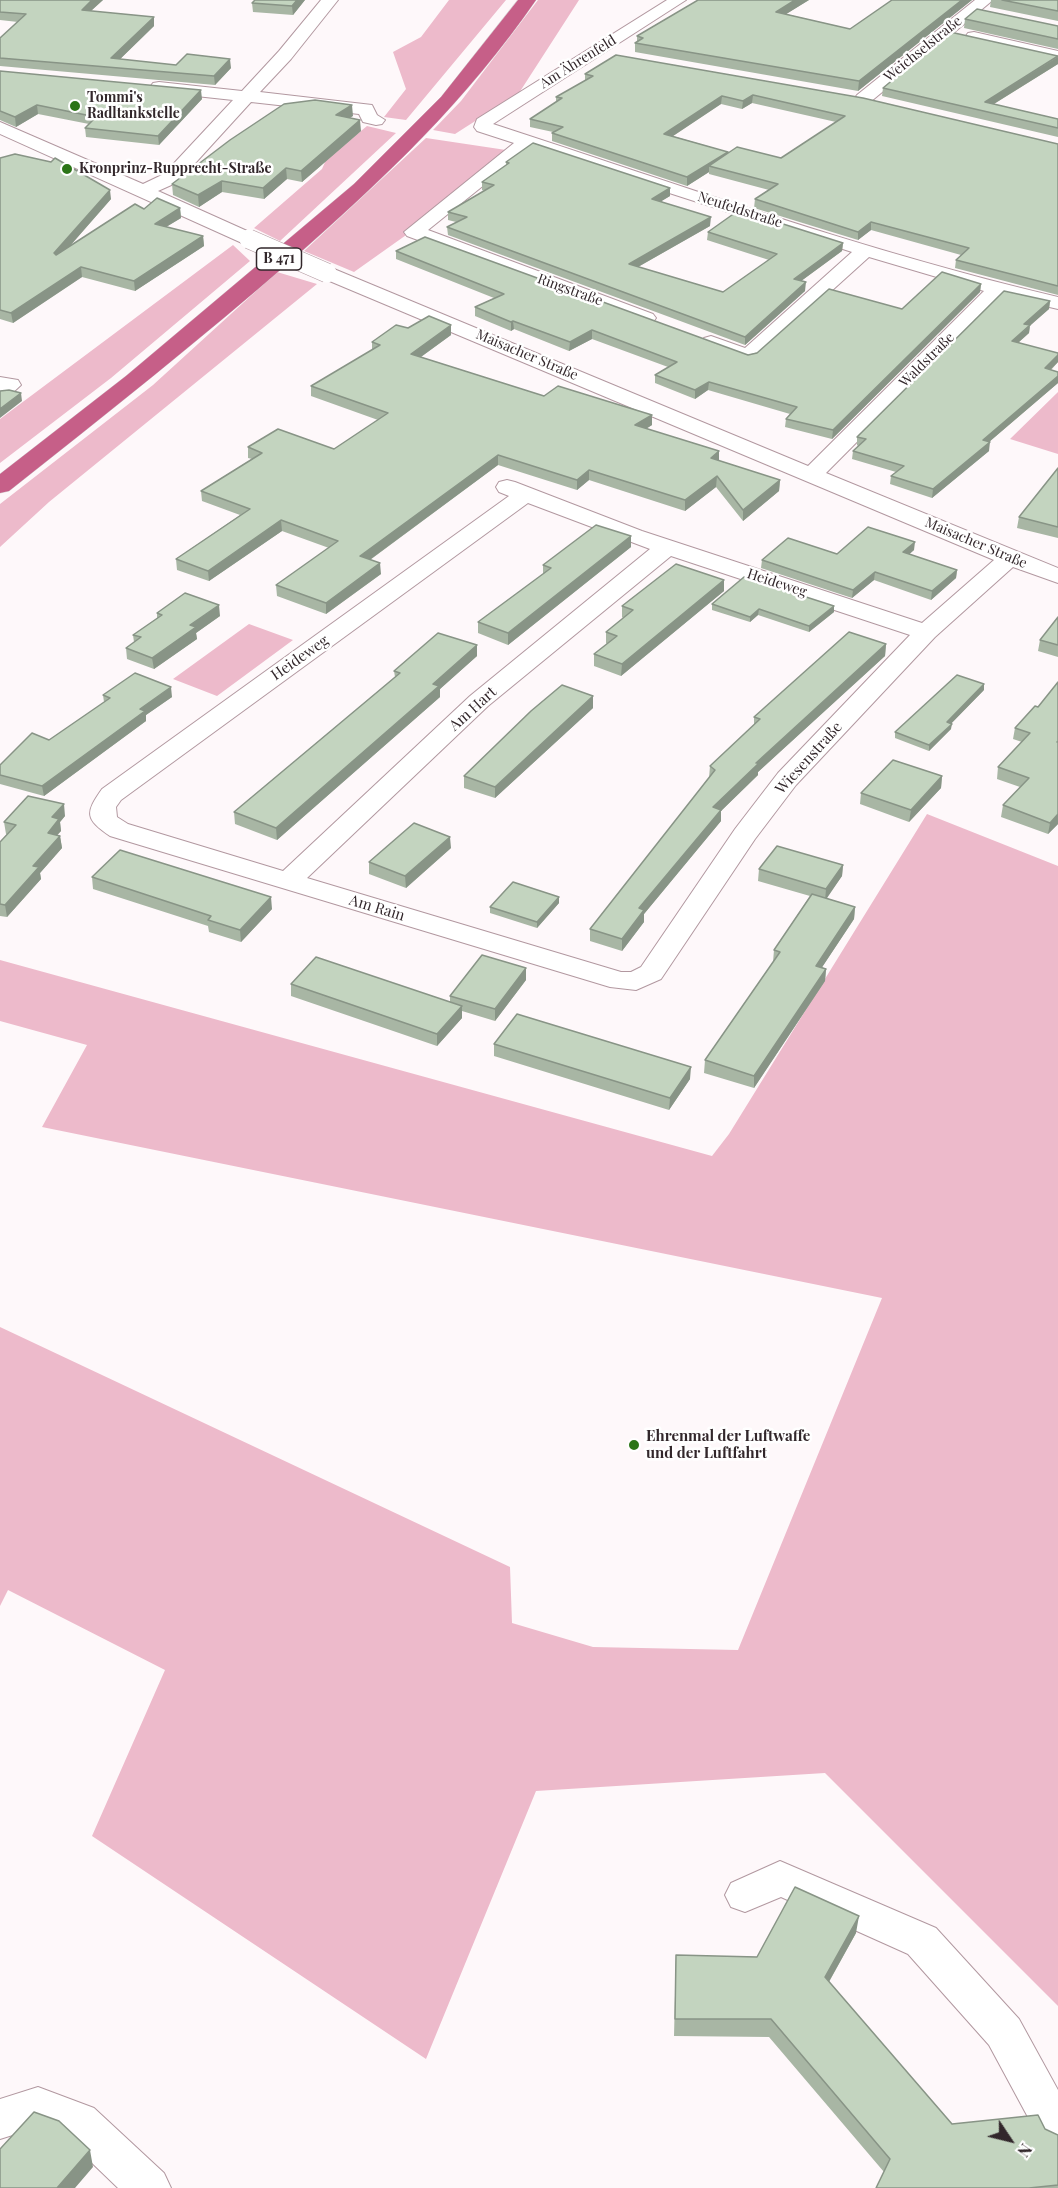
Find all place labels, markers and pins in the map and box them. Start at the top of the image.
place label: Tommi's Radltankstelle [87,90,180,122]
marker: Tommi's Radltankstelle [68,99,82,113]
place label: Kronprinz-Rupprecht-Straße [79,161,272,177]
marker: Kronprinz-Rupprecht-Straße [60,162,74,176]
place label: Ehrenmal der Luftwaffe und der Luftfahrt [646,1427,810,1462]
marker: Ehrenmal der Luftwaffe und der Luftfahrt [627,1438,641,1452]

